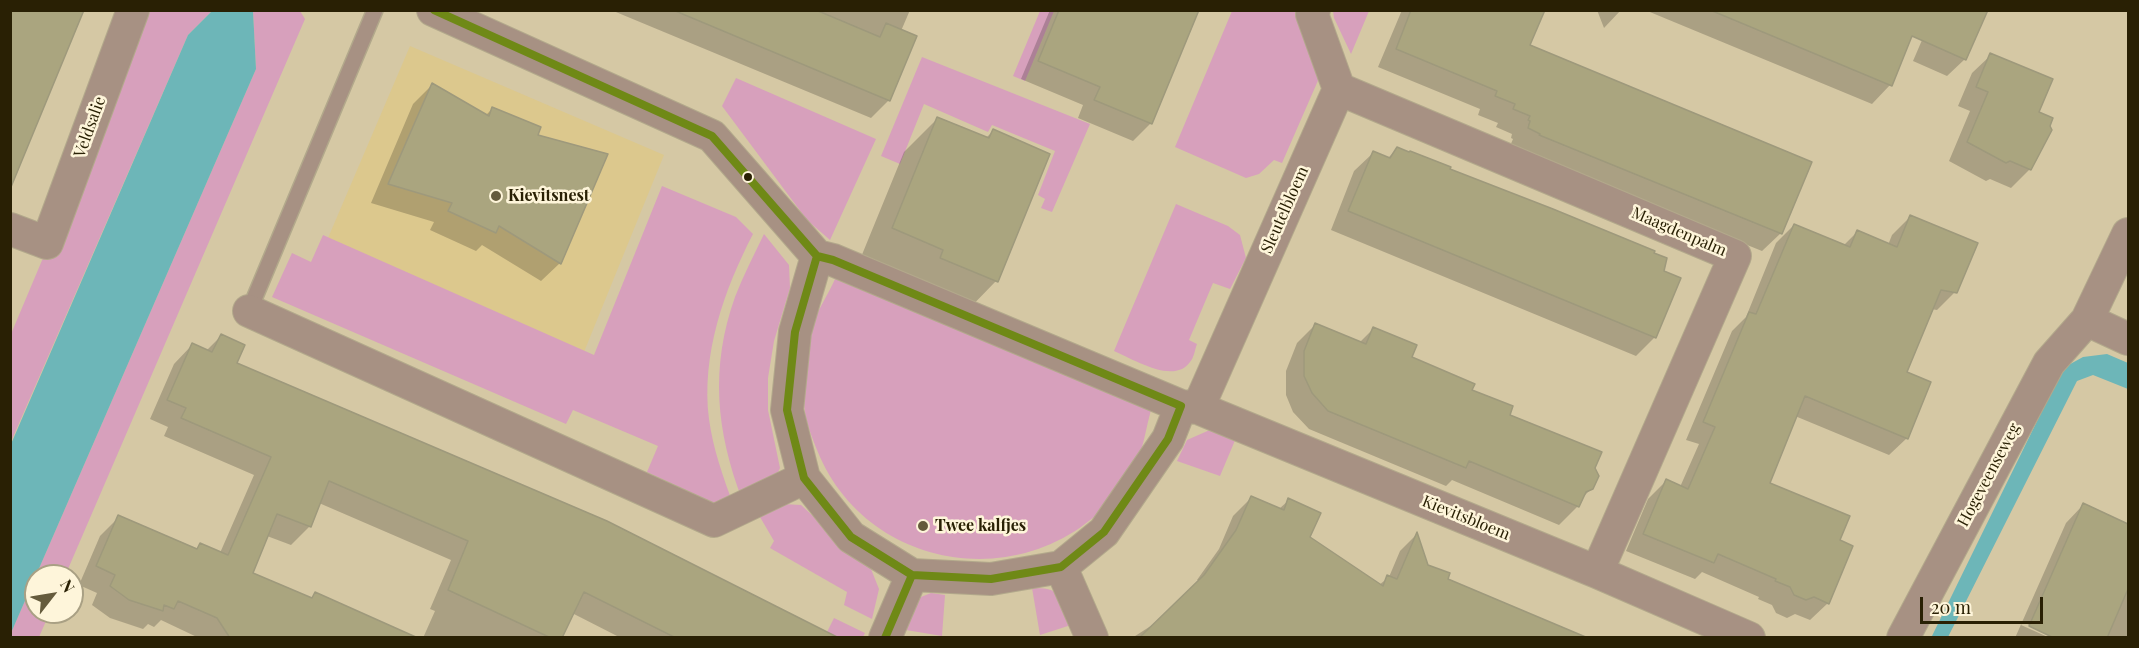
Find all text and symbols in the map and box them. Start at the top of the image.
street label: Veldsalie [70,94,110,160]
street label: Sleutelbloem [1257,164,1313,256]
unlabelled marker [742,171,754,183]
place label: Kievitsnest [508,186,589,206]
marker: Kievitsnest [489,189,503,203]
street label: Maagdenpalm [1629,203,1729,261]
street label: Hogeveenseweg [1954,420,2024,530]
street label: Kievitsbloem [1419,492,1513,544]
place label: Twee kalfjes [935,516,1026,536]
marker: Twee kalfjes [916,519,930,533]
north arrow [24,564,84,624]
text: N [56,575,80,596]
scale bar [1923,585,2046,623]
text: 20 m [1931,595,1971,619]

